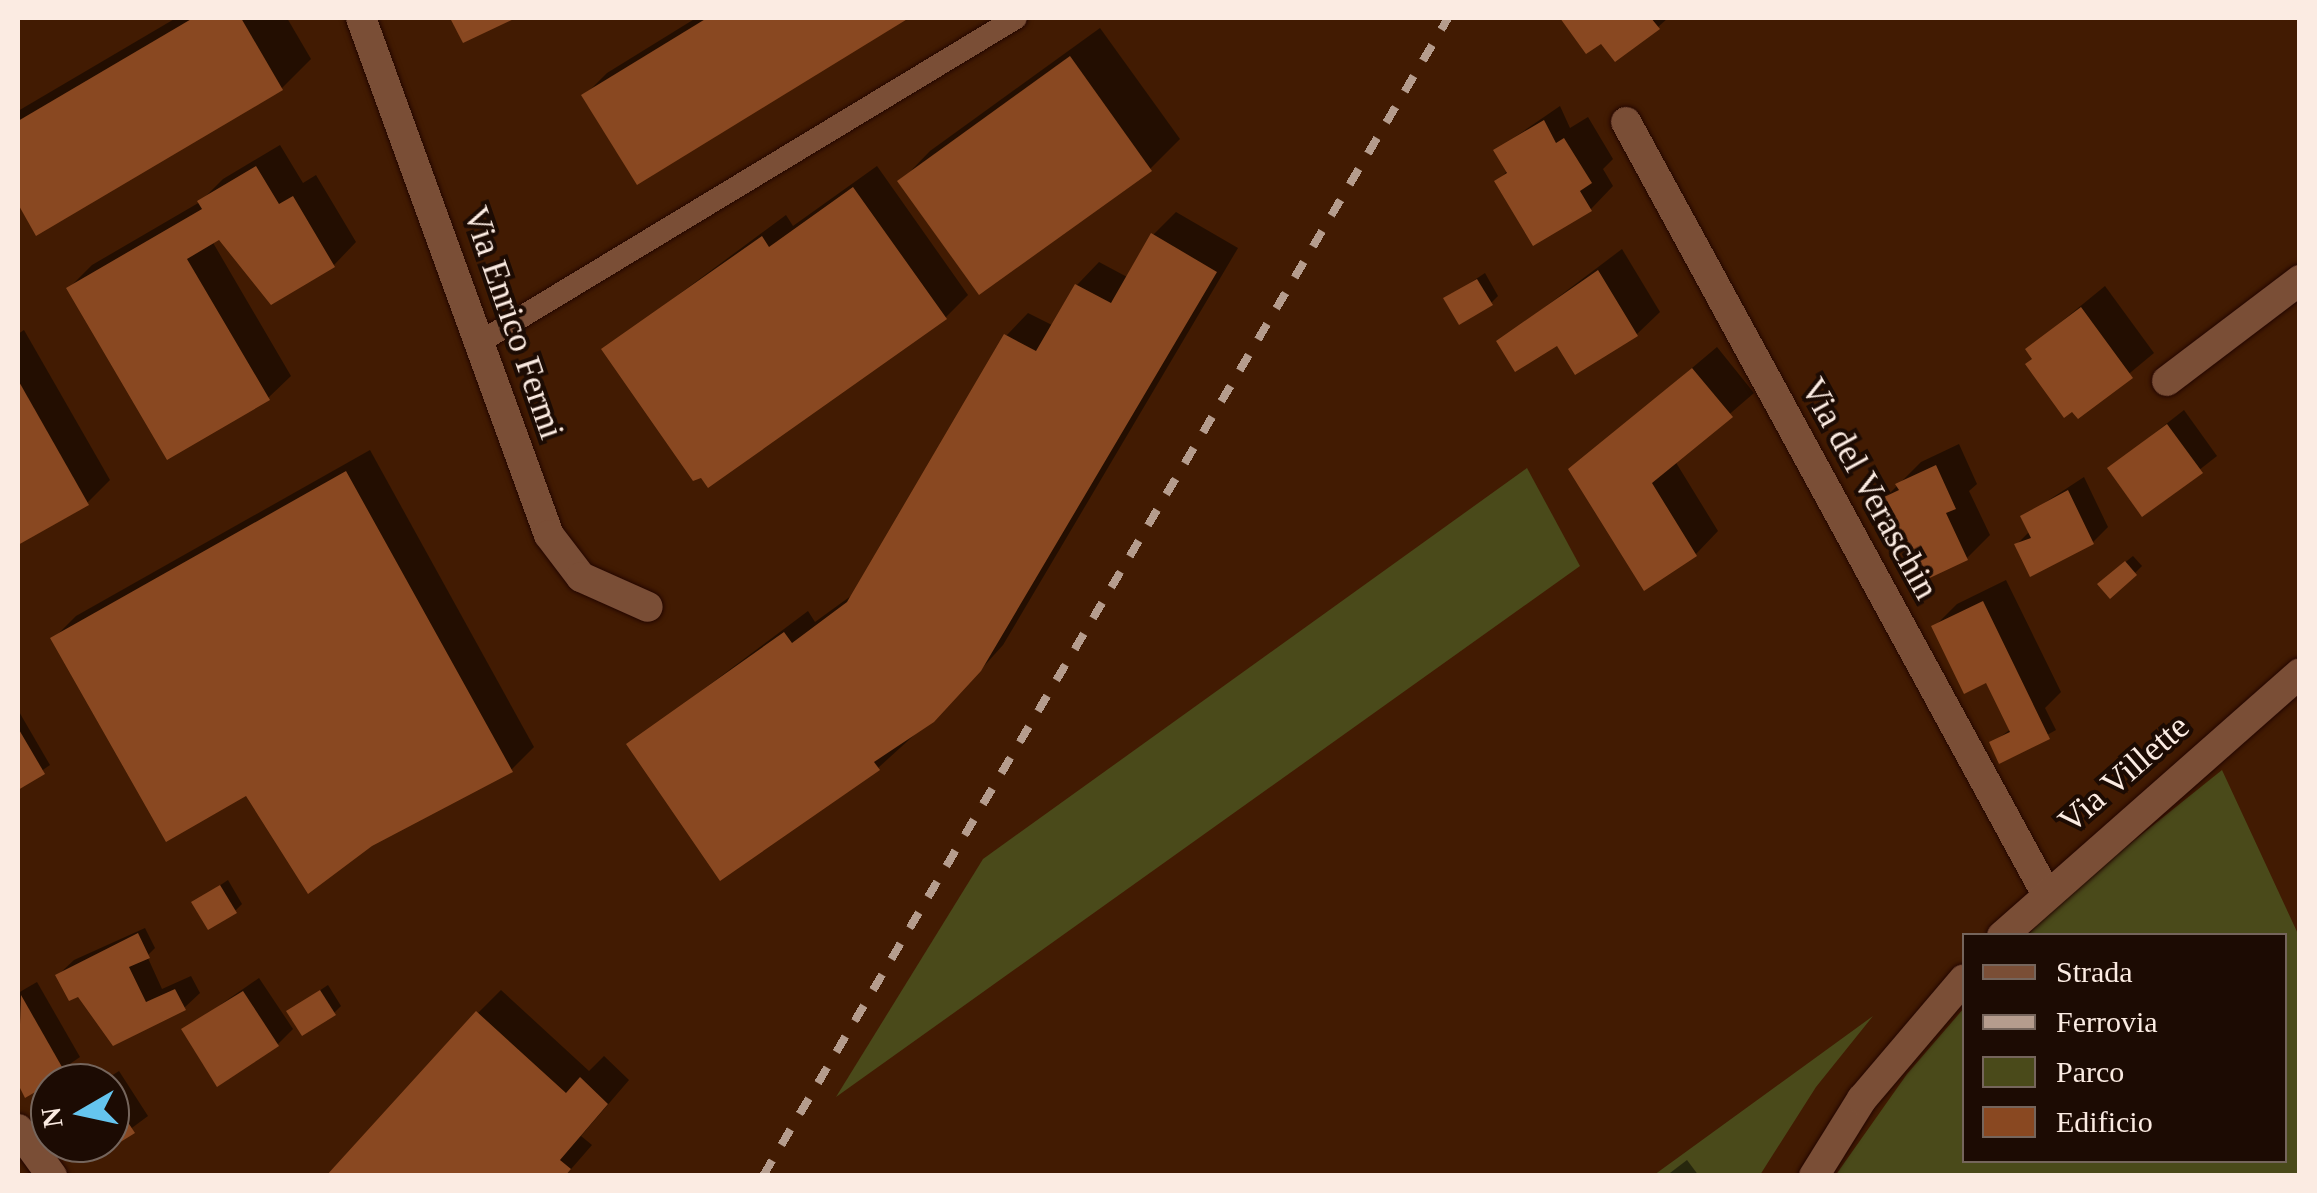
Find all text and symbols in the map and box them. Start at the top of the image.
street label: Via Enrico Fermi [454,201,572,445]
street label: Via del Veraschin [1791,371,1947,607]
street label: Via Villette [2050,706,2198,842]
legend [1962,933,2287,1163]
text: Strada [2056,955,2133,988]
text: Ferrovia [2056,1005,2158,1038]
text: Parco [2056,1055,2124,1088]
north arrow [30,1063,130,1163]
text: N [35,1105,69,1130]
text: Edificio [2056,1105,2153,1138]

